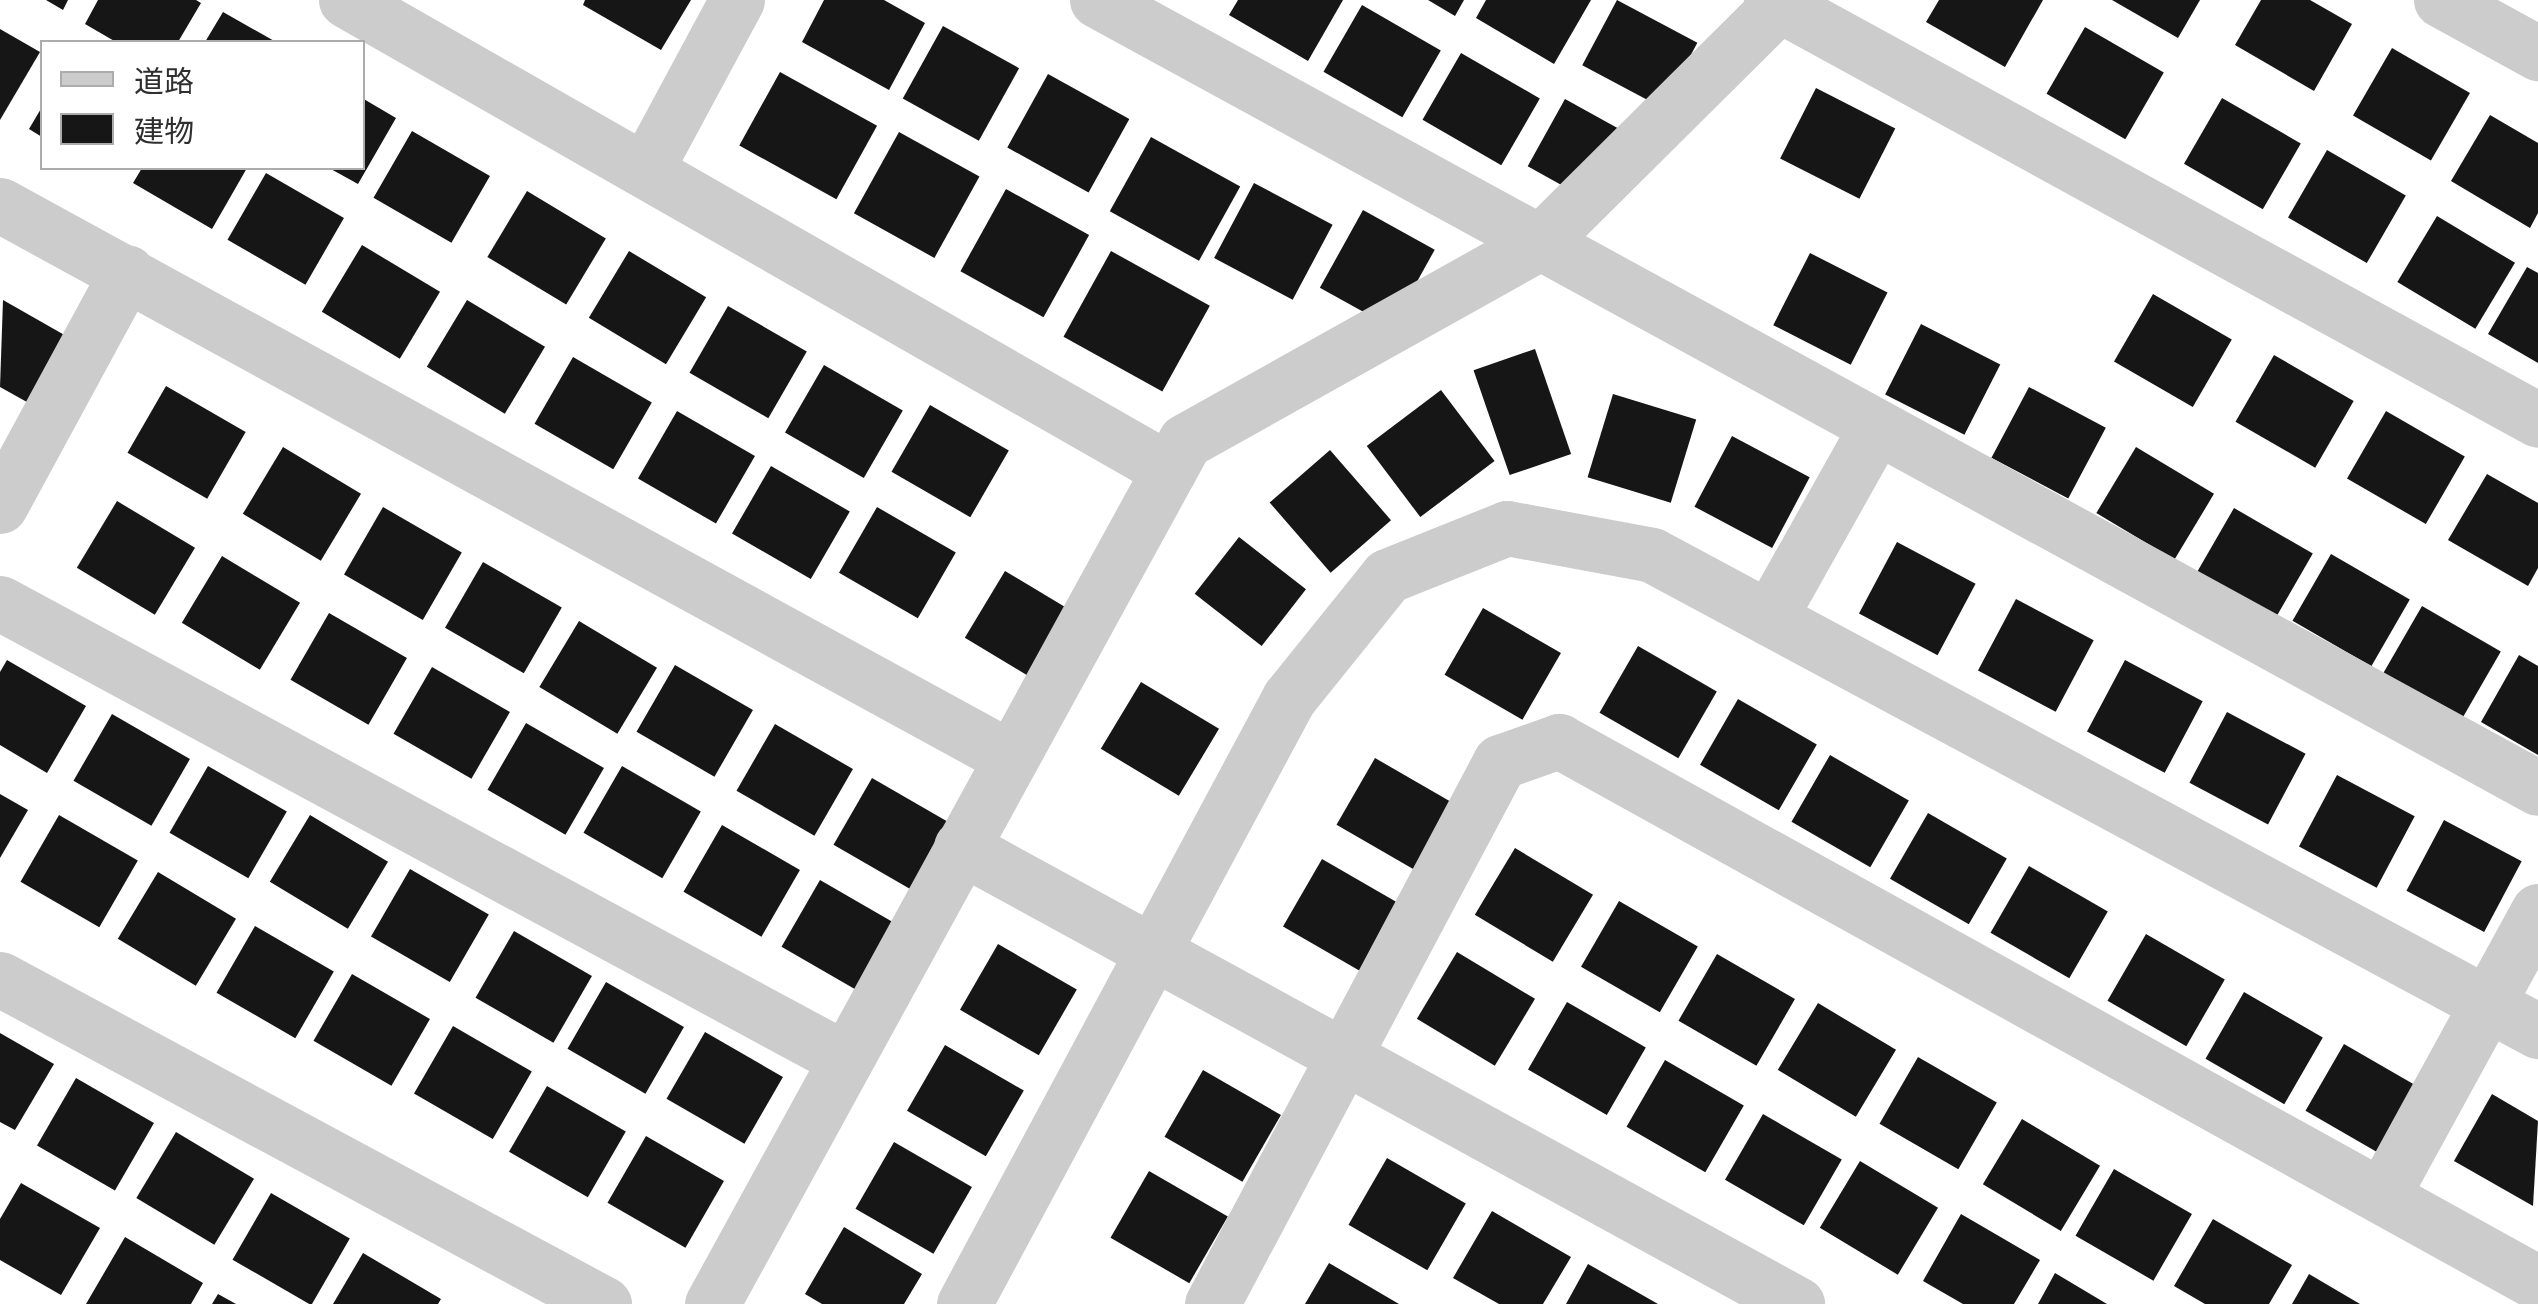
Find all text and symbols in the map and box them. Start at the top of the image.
legend [40,40,365,170]
text: 道路 [134,60,194,101]
text: 建物 [134,110,194,151]

